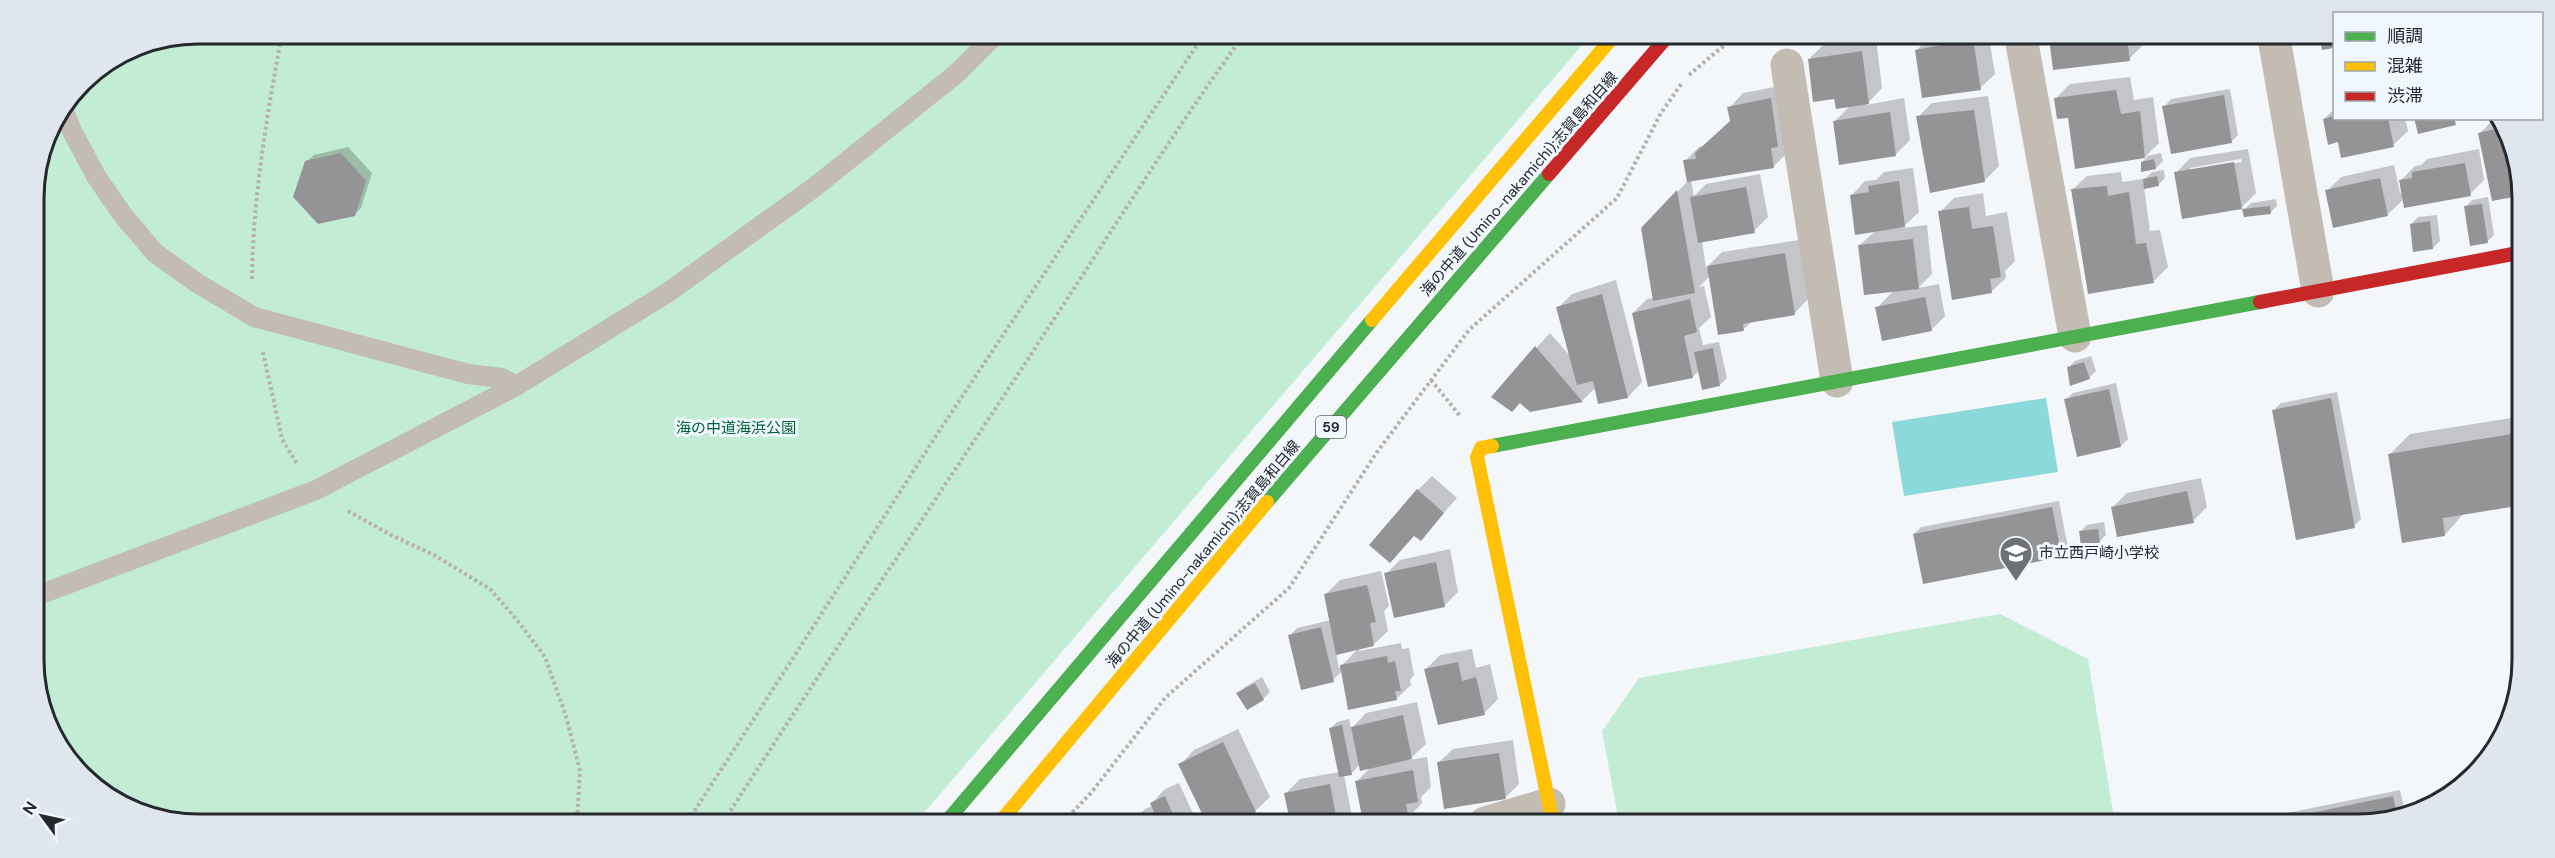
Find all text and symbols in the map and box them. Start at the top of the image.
legend [2333,12,2543,120]
text: 順調 [2387,24,2423,48]
text: 混雑 [2387,54,2423,78]
street label: 海の中道 (Umino-nakamichi);志賀島和白線 [1416,68,1622,300]
text: 渋滞 [2387,84,2423,108]
road number: 59 [1316,416,1346,438]
park label: 海の中道海浜公園 [676,418,796,438]
street label: 海の中道 (Umino-nakamichi);志賀島和白線 [1102,436,1304,672]
school or university icon: 市立西戸崎小学校 [1998,535,2034,582]
place label: 市立西戸崎小学校 [2039,543,2159,563]
north arrow [12,786,72,846]
text: N [18,797,42,819]

